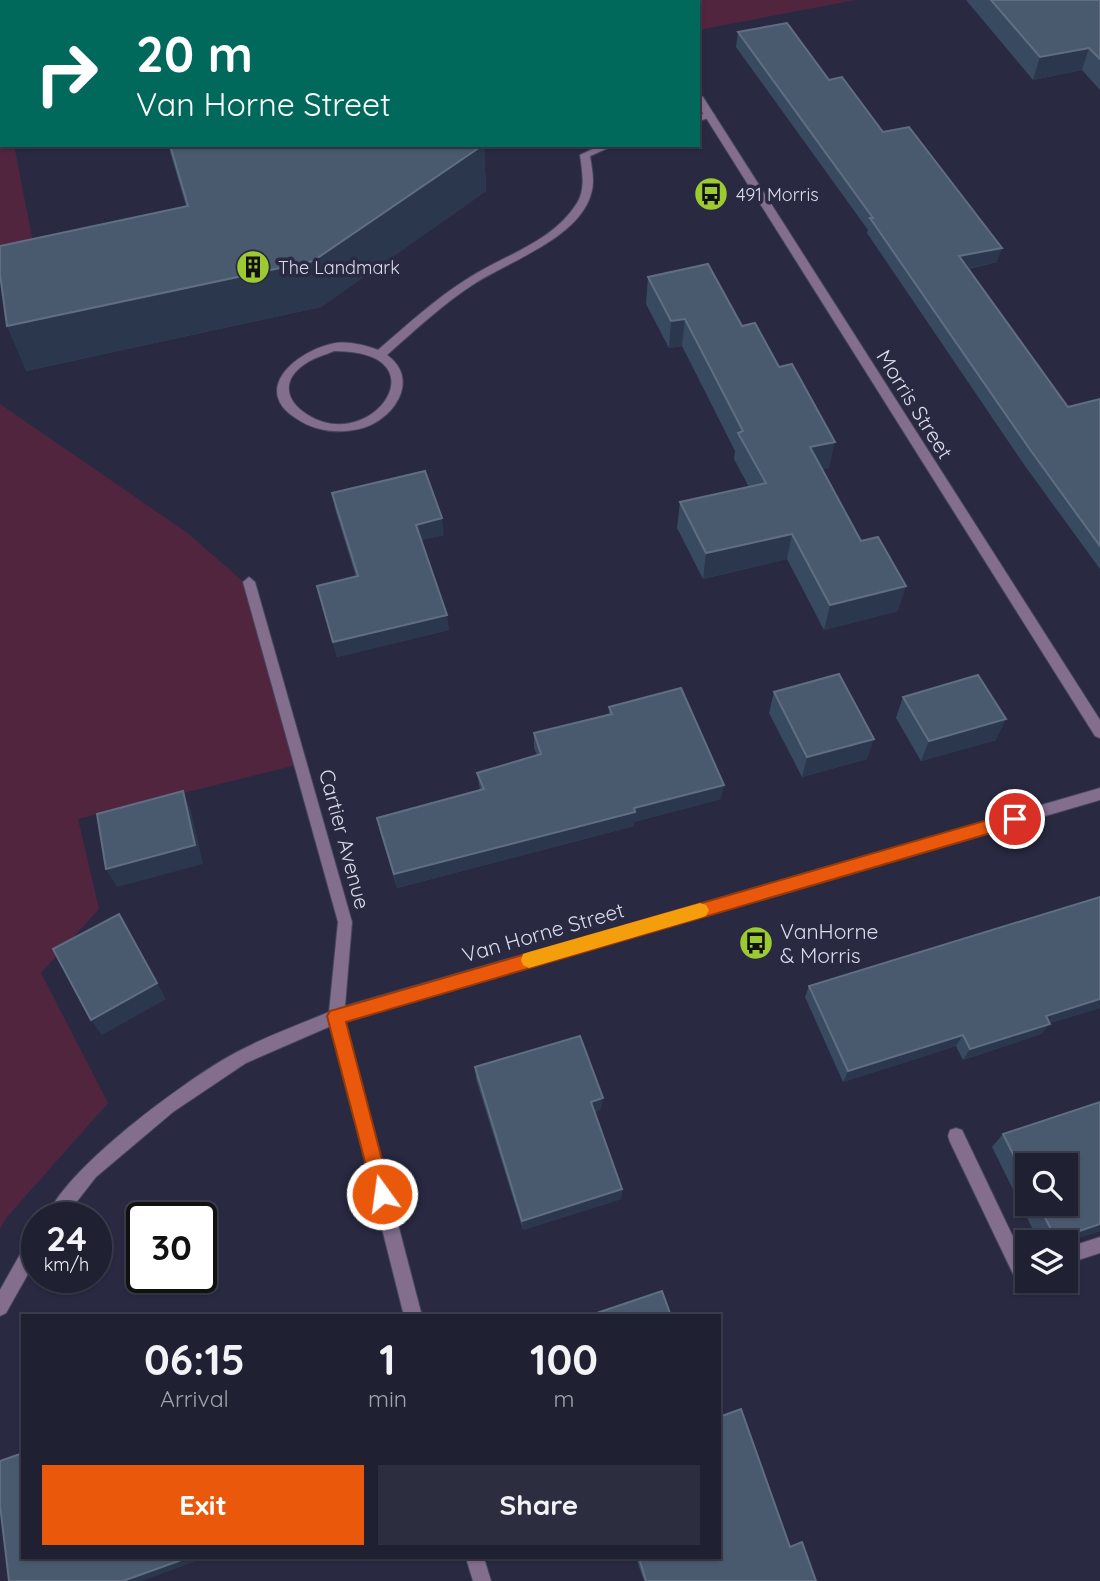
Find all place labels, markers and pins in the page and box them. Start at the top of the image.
bus stop icon: 491 Morris [692,175,730,213]
place label: 491 Morris [736,183,819,206]
building icon: The Landmark [234,248,272,286]
place label: The Landmark [278,256,400,279]
pin [985,789,1045,849]
place label: VanHorne & Morris [780,918,878,968]
bus stop icon: VanHorne & Morris [737,924,775,962]

